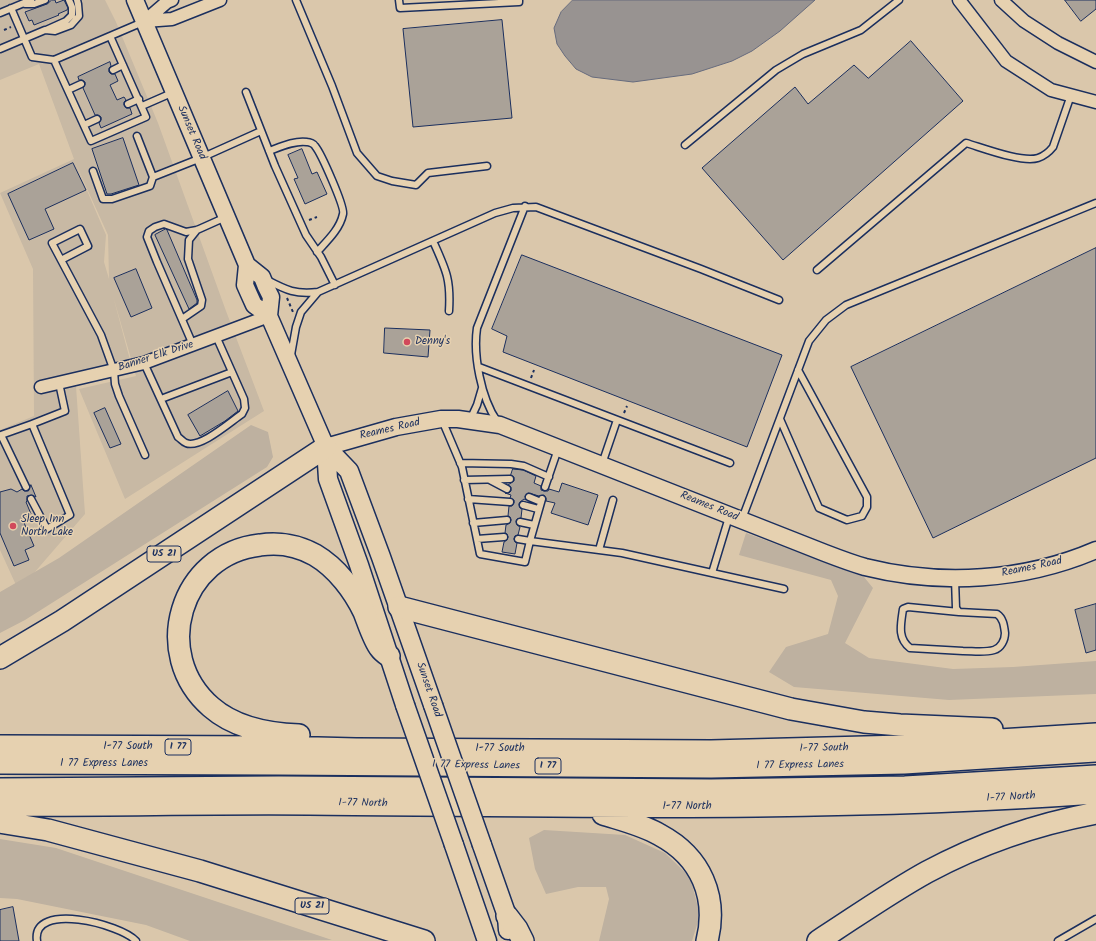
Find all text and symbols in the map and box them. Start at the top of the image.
street label: Sunset Road [174,104,208,162]
place label: Denny's [415,335,450,349]
marker: Denny's [402,337,412,347]
street label: Banner Elk Drive [117,339,195,375]
street label: Reames Road [359,417,421,443]
street label: Reames Road [678,489,740,525]
place label: Sleep Inn North Lake [21,513,73,539]
marker: Sleep Inn North Lake [8,521,18,531]
road number: US 21 [147,546,181,562]
street label: Reames Road [1001,555,1063,581]
street label: Sunset Road [412,661,444,719]
road number: I 77 [165,739,191,755]
street label: I-77 South [103,740,153,754]
street label: I-77 South [475,742,525,756]
street label: I-77 South [799,742,849,756]
street label: I 77 Express Lanes [60,757,148,771]
road number: I 77 [535,758,561,774]
street label: I 77 Express Lanes [432,759,520,773]
street label: I 77 Express Lanes [756,759,844,773]
street label: I-77 North [986,790,1036,806]
street label: I-77 North [338,797,388,811]
street label: I-77 North [662,800,712,814]
road number: US 21 [295,898,329,914]

